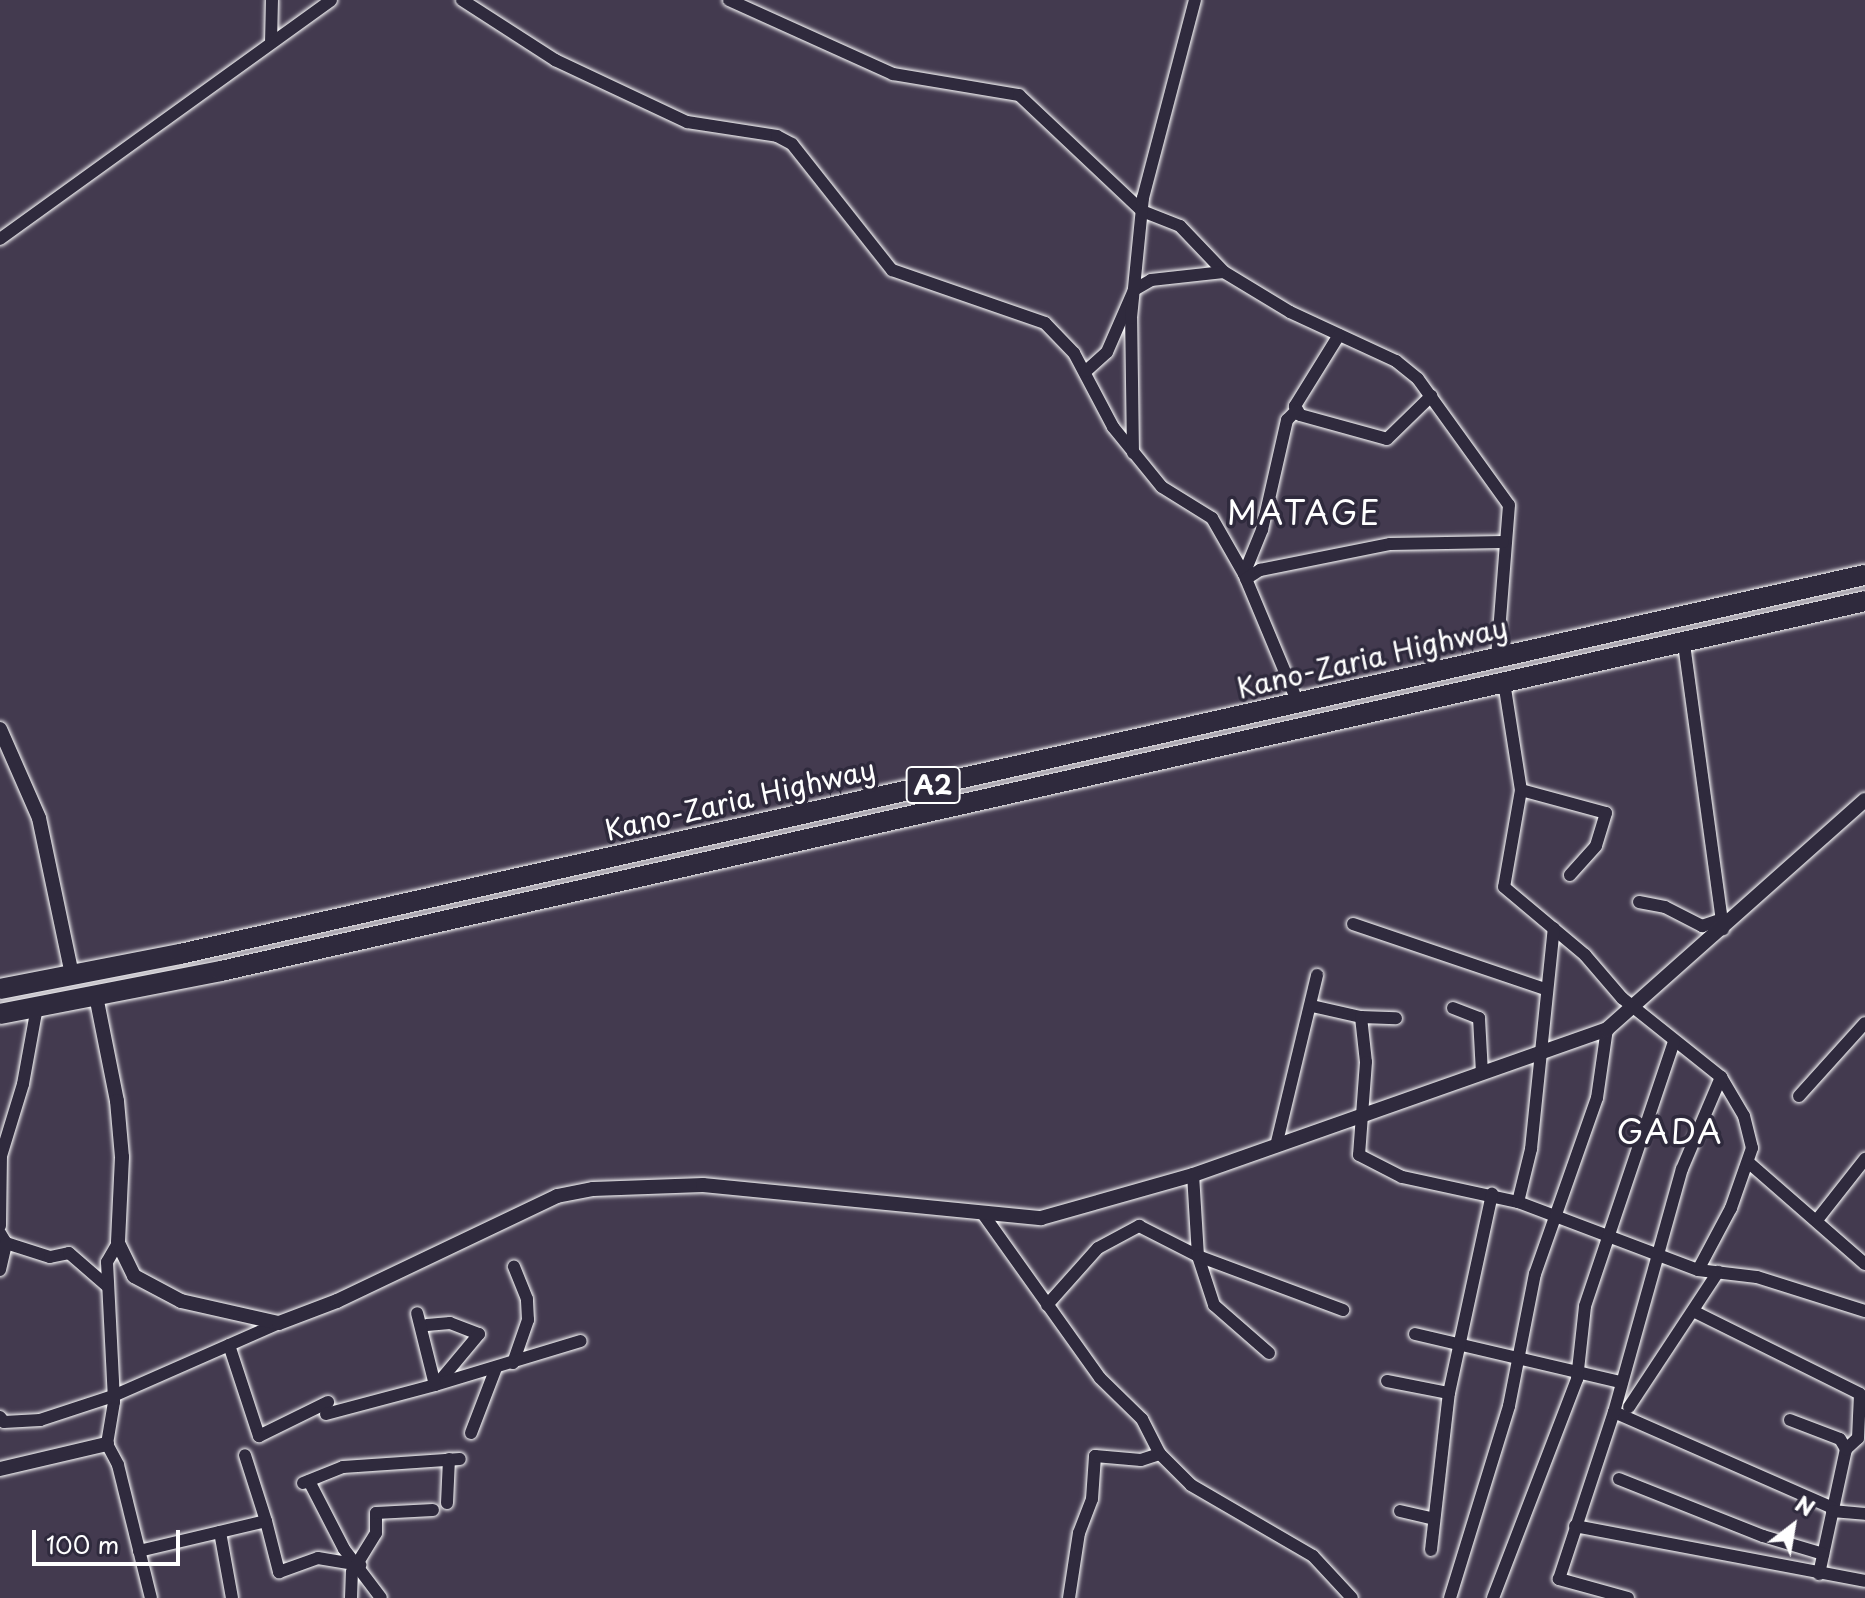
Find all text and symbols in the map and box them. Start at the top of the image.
district label: MATAGE [1227,493,1381,531]
street label: Kano-Zaria Highway [1233,609,1511,705]
street label: Kano-Zaria Highway [601,751,879,847]
road number: A2 [905,763,961,807]
district label: GADA [1616,1112,1724,1150]
north arrow [1753,1486,1833,1566]
text: N [1790,1486,1822,1524]
scale bar [36,1514,184,1564]
text: 100 m [46,1526,119,1562]

